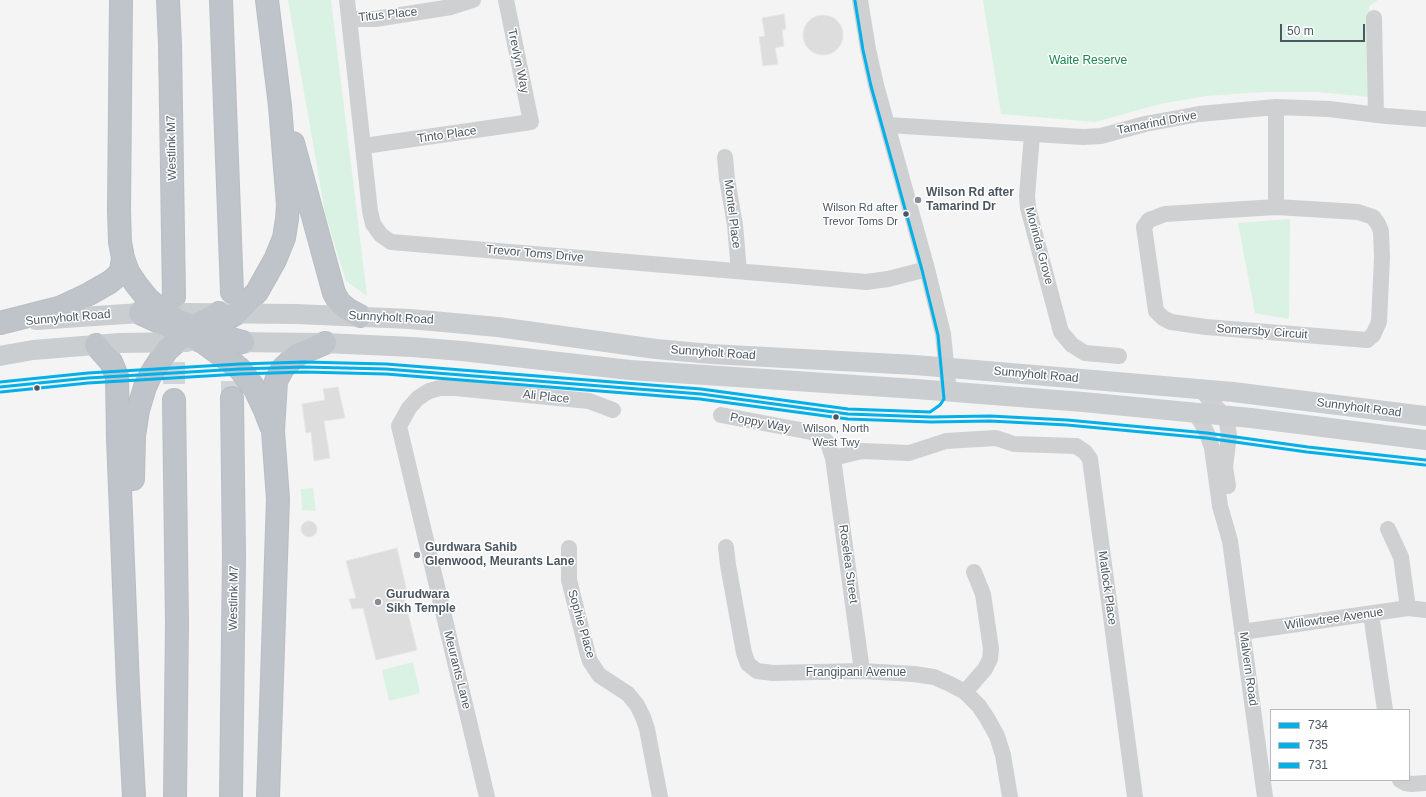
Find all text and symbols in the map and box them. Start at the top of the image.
street label: Titus Place [358,5,418,25]
scale bar [1282,16,1367,42]
text: 50 m [1287,24,1314,38]
street label: Trevlyn Way [504,27,532,95]
park label: Waite Reserve [1049,54,1127,68]
street label: Tamarind Drive [1116,108,1198,138]
street label: Westlink M7 [164,115,180,181]
street label: Tinto Place [416,124,478,146]
street label: Montel Place [721,179,743,249]
place label: Wilson Rd after Tamarind Dr [926,186,1014,214]
marker: Wilson Rd after Tamarind Dr [913,195,923,205]
place label: Wilson Rd after Trevor Toms Dr [823,201,898,227]
street label: Morinda Grove [1022,206,1056,286]
marker: Wilson Rd after Trevor Toms Dr [901,209,911,219]
street label: Trevor Toms Drive [486,243,584,265]
street label: Sunnyholt Road [25,307,111,329]
street label: Sunnyholt Road [348,309,434,327]
street label: Somersby Circuit [1216,322,1308,342]
street label: Sunnyholt Road [670,343,756,363]
street label: Sunnyholt Road [993,364,1079,386]
unlabelled marker [32,383,42,393]
street label: Ali Place [522,387,570,407]
street label: Sunnyholt Road [1316,396,1402,420]
street label: Poppy Way [729,410,791,436]
marker: Wilson, North West Twy [831,412,841,422]
place label: Wilson, North West Twy [803,422,869,448]
street label: Roselea Street [835,524,861,604]
place label: Gurdwara Sahib Glenwood, Meurants Lane [425,541,574,569]
marker: Gurdwara Sahib Glenwood, Meurants Lane [412,550,422,560]
street label: Matlock Place [1095,550,1119,626]
street label: Westlink M7 [226,565,242,631]
place label: Gurudwara Sikh Temple [386,588,456,616]
street label: Sophie Place [564,588,598,660]
marker: Gurudwara Sikh Temple [373,597,383,607]
street label: Willowtree Avenue [1284,605,1384,633]
street label: Meurants Lane [440,629,474,711]
street label: Malvern Road [1236,631,1260,707]
street label: Frangipani Avenue [806,666,906,680]
legend [1270,709,1410,781]
text: 734 [1308,718,1328,732]
text: 735 [1308,738,1328,752]
text: 731 [1308,758,1328,772]

